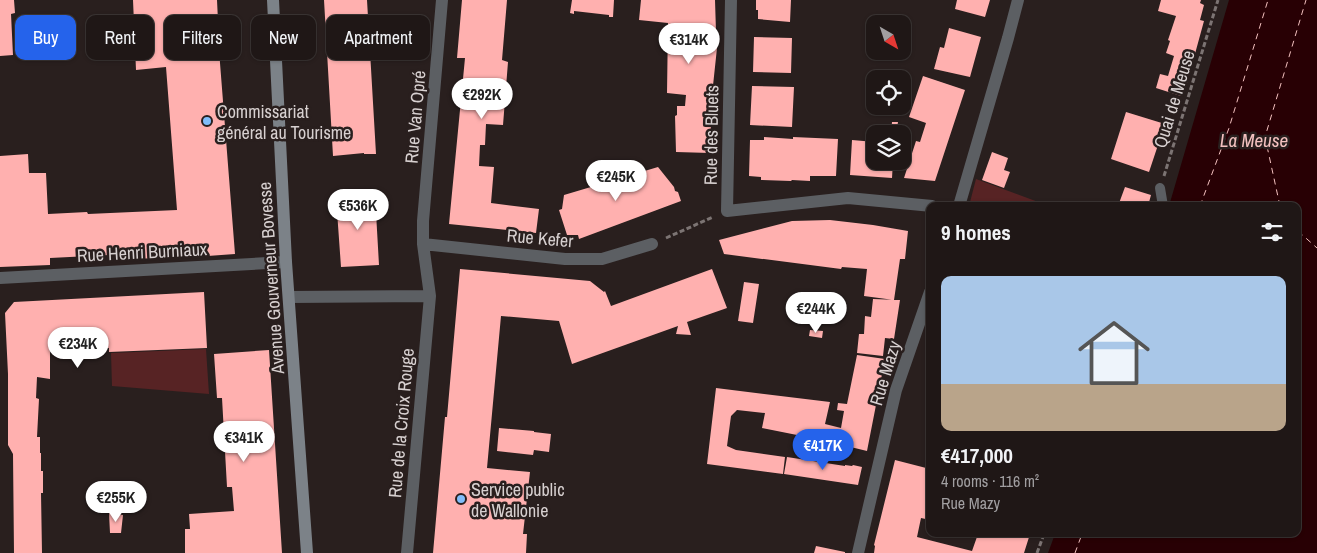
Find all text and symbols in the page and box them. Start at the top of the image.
chip: Buy [15,15,76,60]
chip: Rent [86,15,154,60]
chip: Filters [164,15,241,60]
chip: New [251,15,316,60]
chip: Apartment [326,15,430,60]
north arrow [866,15,911,60]
map controls [866,15,911,170]
pin: €314K [654,22,724,65]
text: €314K [670,28,708,50]
street label: Quai de Meuse [1147,47,1201,151]
street label: Rue Van Opré [398,69,432,165]
button: locate [866,70,911,115]
pin: €292K [447,78,517,120]
text: €292K [463,83,501,105]
street label: Rue des Bluets [698,85,724,185]
place label: Commissariat général au Tourisme [217,99,351,145]
marker: Commissariat général au Tourisme [201,115,213,127]
button: layers [866,125,911,170]
water label: La Meuse [1220,127,1288,153]
pin: €245K [581,160,651,202]
text: €245K [597,165,635,187]
street label: Avenue Gouverneur Bovesse [252,181,290,376]
pin: €536K [323,188,393,231]
text: €536K [339,194,377,216]
text: 9 homes [941,218,1011,247]
icon: filters [1258,218,1286,246]
street label: Rue Kefer [506,223,574,253]
street label: Rue Henri Burniaux [76,236,208,268]
pin: €244K [781,292,851,334]
text: €244K [797,297,835,319]
icon: home [1069,308,1159,398]
pin: €234K [43,326,113,369]
text: €234K [59,332,97,354]
street label: Rue Mazy [863,337,907,408]
street label: Rue de la Croix Rouge [382,347,420,499]
pin: €341K [209,420,279,463]
text: €341K [225,426,263,448]
pin: €417K [788,428,858,471]
text: €417K [804,434,842,456]
text: €417,000 [941,441,1013,470]
text: 4 rooms · 116 m² [941,470,1039,492]
place label: Service public de Wallonie [471,477,565,523]
pin: €255K [81,480,151,523]
text: €255K [97,486,135,508]
text: Rue Mazy [941,492,1000,514]
marker: Service public de Wallonie [455,493,467,505]

